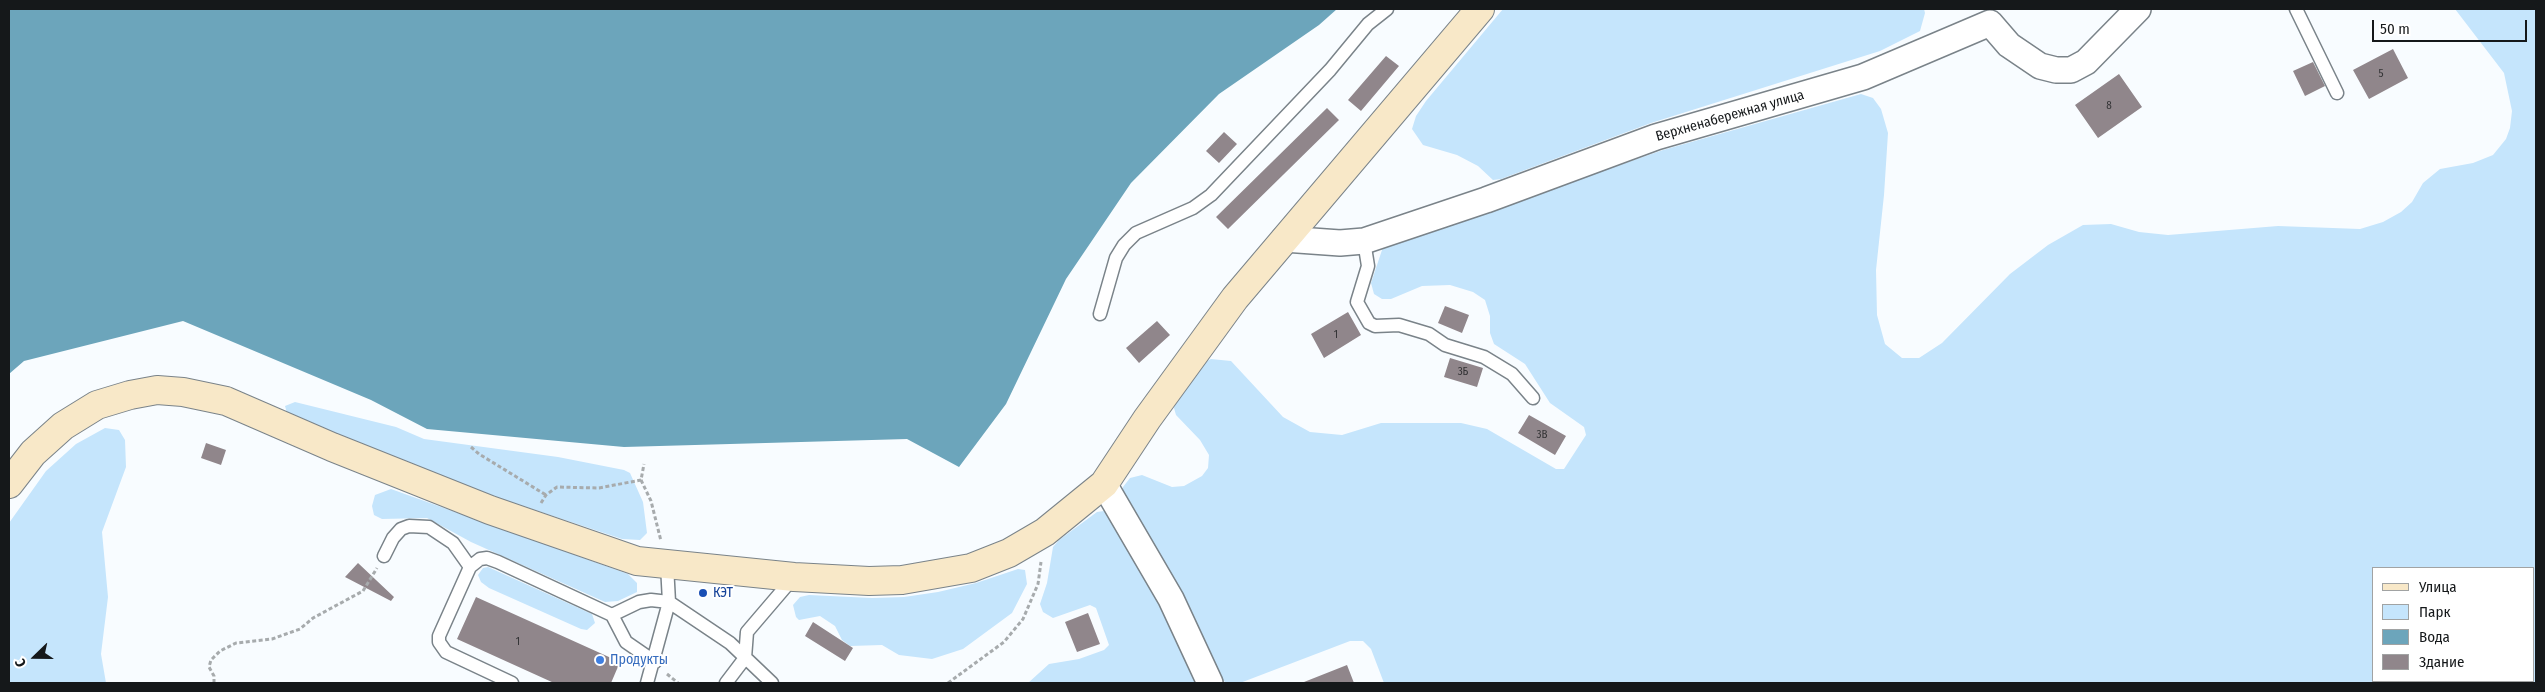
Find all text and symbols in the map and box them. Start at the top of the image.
scale bar [2375,10,2530,42]
text: 50 m [2380,20,2410,38]
house number: 5 [2378,67,2384,81]
street label: Верхненабережная улица [1654,87,1806,145]
house number: 8 [2106,99,2112,113]
house number: 1 [1334,328,1338,342]
house number: 3Б [1458,365,1468,379]
house number: 3В [1537,428,1547,442]
legend [2372,567,2535,682]
text: Улица [2419,578,2457,596]
place label: КЭТ [713,585,733,601]
marker: КЭТ [697,587,709,599]
text: Парк [2419,603,2450,621]
text: Вода [2419,628,2450,646]
north arrow [10,632,60,682]
house number: 1 [516,635,520,649]
place label: Продукты [610,652,668,668]
text: Здание [2419,653,2465,671]
marker: Продукты [594,654,606,666]
text: С [11,656,30,669]

